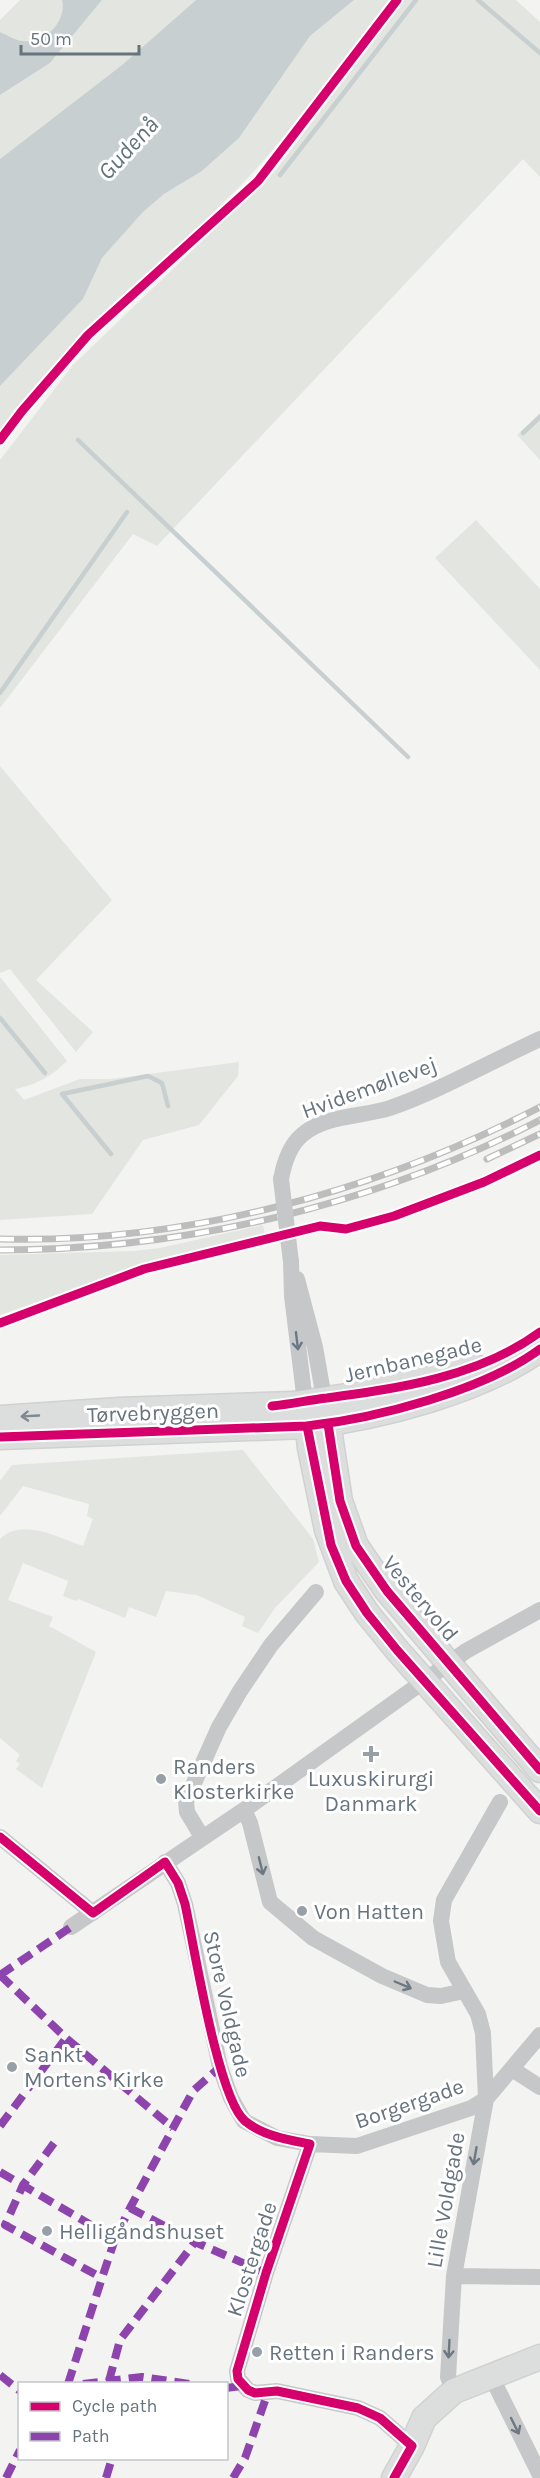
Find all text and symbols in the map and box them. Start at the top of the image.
scale bar [21,18,140,56]
text: 50 m [30,28,72,50]
water label: Gudenå [92,111,164,185]
street label: Hvidemøllevej [298,1051,441,1124]
one-way arrow [292,1330,303,1350]
street label: Jernbanegade [342,1332,484,1388]
street label: Tørvebryggen [87,1398,219,1428]
one-way arrow [21,1411,41,1422]
street label: Vestervold [377,1550,464,1647]
marker: Luxuskirurgi Danmark [362,1745,380,1763]
place label: Randers Klosterkirke [173,1754,294,1805]
place label: Luxuskirurgi Danmark [308,1766,434,1817]
marker: Randers Klosterkirke [154,1772,168,1786]
one-way arrow [255,1856,267,1875]
place label: Von Hatten [314,1899,424,1925]
marker: Von Hatten [295,1904,309,1918]
street label: Store Voldgade [198,1928,257,2080]
one-way arrow [393,1980,412,1991]
place label: Sankt Mortens Kirke [24,2042,164,2093]
marker: Sankt Mortens Kirke [5,2060,19,2074]
street label: Borgergade [351,2073,467,2135]
street label: Lille Voldgade [421,2130,471,2270]
one-way arrow [469,2146,480,2166]
street label: Klostergade [221,2199,283,2320]
place label: Helligåndshuset [59,2219,224,2245]
marker: Helligåndshuset [40,2224,54,2238]
one-way arrow [444,2339,455,2359]
place label: Retten i Randers [269,2340,435,2366]
marker: Retten i Randers [250,2345,264,2359]
legend [18,2382,228,2460]
text: Cycle path [72,2395,157,2417]
one-way arrow [510,2416,522,2434]
text: Path [72,2425,110,2447]

